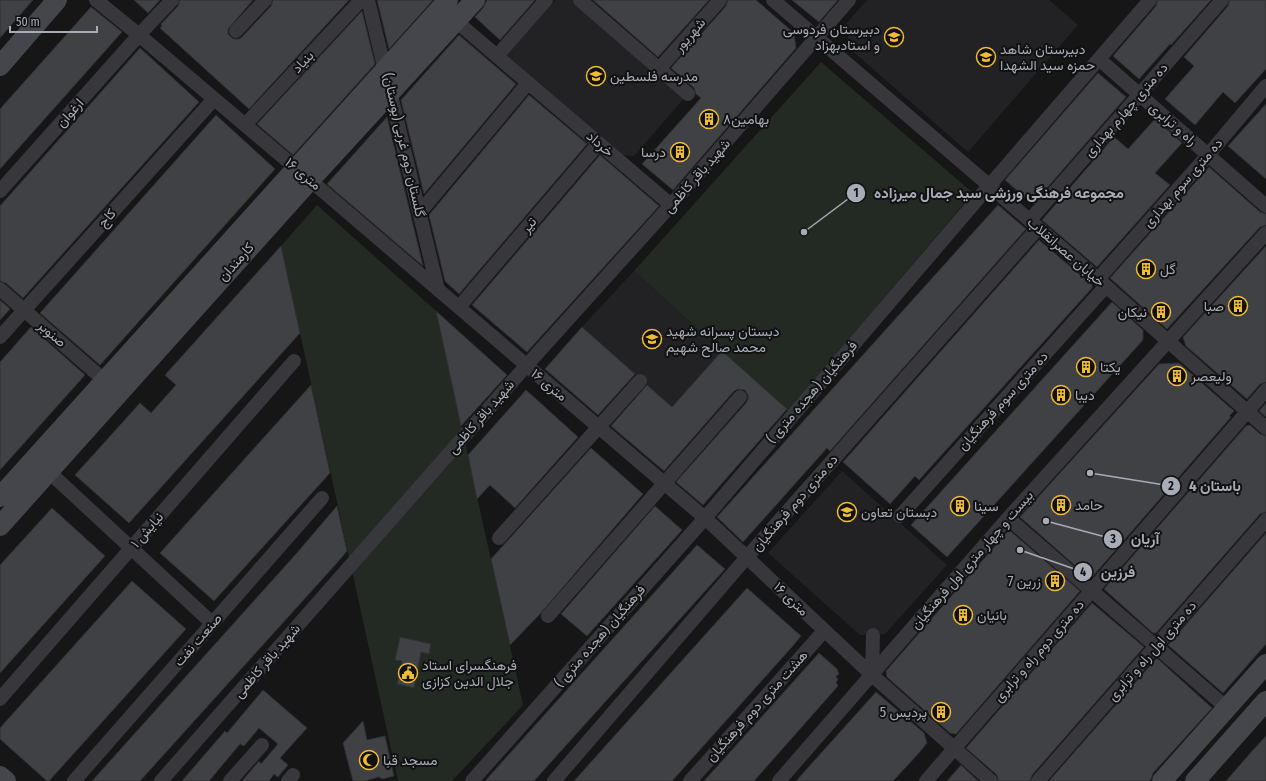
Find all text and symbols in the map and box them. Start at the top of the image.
scale bar [10,8,97,34]
street label: شهریور [670,14,709,56]
text: 50 m [16,15,40,29]
place label: دبیرستان فردوسی و استادبهزاد [783,21,880,54]
school or university icon: دبیرستان فردوسی و استادبهزاد [883,26,905,48]
place label: دبیرستان شاهد حمزه سید الشهدا [1000,41,1095,74]
school or university icon: دبیرستان شاهد حمزه سید الشهدا [975,46,997,68]
street label: بنیاد [288,47,318,77]
street label: ده متری چهارم بهداری [1080,59,1173,161]
school or university icon: مدرسه فلسطین [585,65,607,87]
place label: مدرسه فلسطین [610,68,698,85]
street label: گلستان دوم غربی (بوستان) [379,71,429,219]
street label: ارغوان [53,95,87,131]
street label: راه و ترابری [1146,99,1201,150]
building icon: بهامین۸ [698,108,720,130]
place label: بهامین۸ [723,111,769,128]
street label: خرداد [583,128,617,160]
street label: شهید باقر کاظمی [660,135,734,217]
street label: ده متری سوم بهداری [1140,135,1227,231]
building icon: درسا [669,141,691,163]
place label: درسا [641,144,666,161]
street label: ۱۶ متری [281,154,325,194]
callout: مجموعه فرهنگی ورزشی سید جمال میرزاده [846,179,1132,206]
text: مجموعه فرهنگی ورزشی سید جمال میرزاده [874,184,1124,202]
text: 1 [853,186,859,200]
street label: کاج [94,205,121,232]
street label: تیر [517,214,540,237]
street label: خیابان عصرانقلاب [1024,214,1108,290]
street label: کارمندان [214,239,258,285]
building icon: گل [1135,258,1157,280]
place label: گل [1160,261,1176,278]
building icon: صبا [1227,295,1249,317]
place label: صبا [1204,298,1224,315]
building icon: نیکان [1150,301,1172,323]
place label: نیکان [1118,304,1147,321]
street label: صنوبر [34,316,70,351]
place label: دبستان پسرانه شهید محمد صالح شهیم [666,323,780,358]
school or university icon: دبستان پسرانه شهید محمد صالح شهیم [641,328,663,350]
street label: فرهنگیان (هجده متری ) [763,337,861,447]
street label: ده متری سوم فرهنگیان [954,348,1052,454]
building icon: یکتا [1075,356,1097,378]
place label: یکتا [1100,359,1121,376]
street label: ۱۶ متری [527,365,571,405]
building icon: ولیعصر [1166,365,1188,387]
place label: ولیعصر [1190,368,1232,385]
street label: شهید باقر کاظمی [444,376,518,458]
building icon: دیبا [1050,384,1072,406]
place label: دیبا [1075,387,1095,404]
street label: ده متری دوم فرهنگیان [748,451,842,555]
callout: باستان 4 [1161,472,1249,499]
text: باستان 4 [1189,477,1241,495]
text: 2 [1167,479,1174,493]
street label: بیست و چهار متری اول فرهنگیان [907,487,1038,633]
building icon: حامد [1050,494,1072,516]
building icon: سینا [949,495,971,517]
place label: حامد [1075,497,1103,514]
place label: سینا [974,498,999,515]
school or university icon: دبستان تعاون [836,501,858,523]
place label: دبستان تعاون [861,504,937,521]
street label: نیایش ۱ [127,509,167,551]
callout: آریان [1103,526,1168,553]
text: آریان [1131,530,1160,548]
text: 3 [1109,532,1116,546]
callout: فرزین [1073,558,1143,585]
text: فرزین [1101,563,1135,581]
text: 4 [1080,565,1086,579]
building icon: زرین 7 [1044,570,1066,592]
place label: زرین 7 [1008,573,1041,590]
street label: ۱۶ متری [770,578,812,620]
street label: فرهنگیان (هجده متری ) [551,581,649,691]
street label: ده متری دوم راه و ترابری [990,596,1088,706]
street label: ده متری اول راه و ترابری [1104,597,1201,705]
building icon: بانیان [952,604,974,626]
place label: بانیان [977,607,1007,624]
street label: صنعت نفت [170,610,226,670]
street label: شهید باقر کاظمی [230,620,304,702]
street label: هشت متری دوم فرهنگیان [703,647,812,765]
place label: فرهنگسرای استاد جلال الدین کزازی [422,657,517,691]
public building icon: فرهنگسرای استاد جلال الدین کزازی [397,662,419,684]
building icon: پردیس 5 [930,701,952,723]
place label: پردیس 5 [880,704,927,722]
mosque icon: مسجد قبا [358,749,380,771]
place label: مسجد قبا [383,752,437,769]

